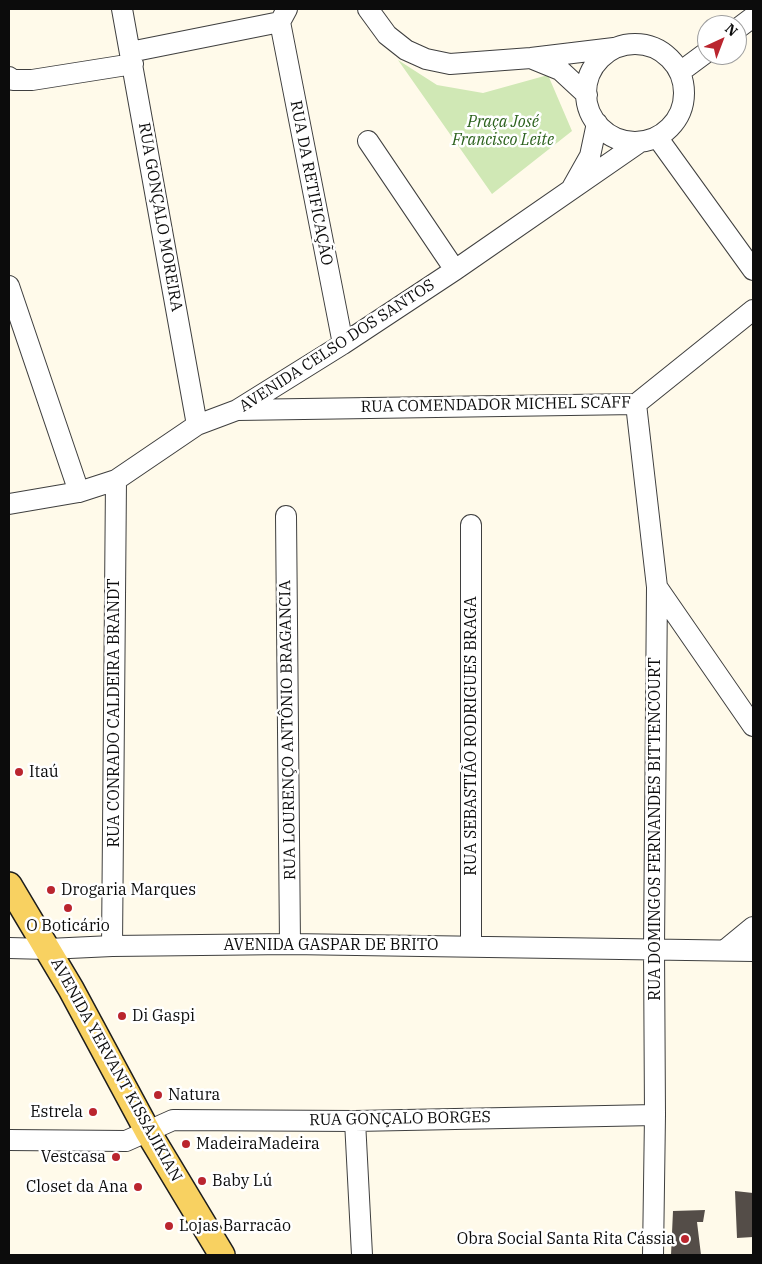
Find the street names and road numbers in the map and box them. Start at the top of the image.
street label: RUA DA RETIFICAÇÃO [286,99,336,267]
street label: RUA GONÇALO MOREIRA [134,121,186,313]
street label: AVENIDA CELSO DOS SANTOS [236,276,438,416]
street label: RUA COMENDADOR MICHEL SCAFF [361,393,631,417]
street label: RUA CONRADO CALDEIRA BRANDT [104,578,124,848]
street label: RUA LOURENÇO ANTÔNIO BRAGANCIA [276,580,300,880]
street label: RUA SEBASTIÃO RODRIGUES BRAGA [461,596,481,876]
street label: RUA DOMINGOS FERNANDES BITTENCOURT [645,657,665,1001]
street label: AVENIDA GASPAR DE BRITO [223,935,439,955]
street label: AVENIDA YERVANT KISSAJIKIAN [46,955,186,1185]
street label: RUA GONÇALO BORGES [309,1108,491,1130]

